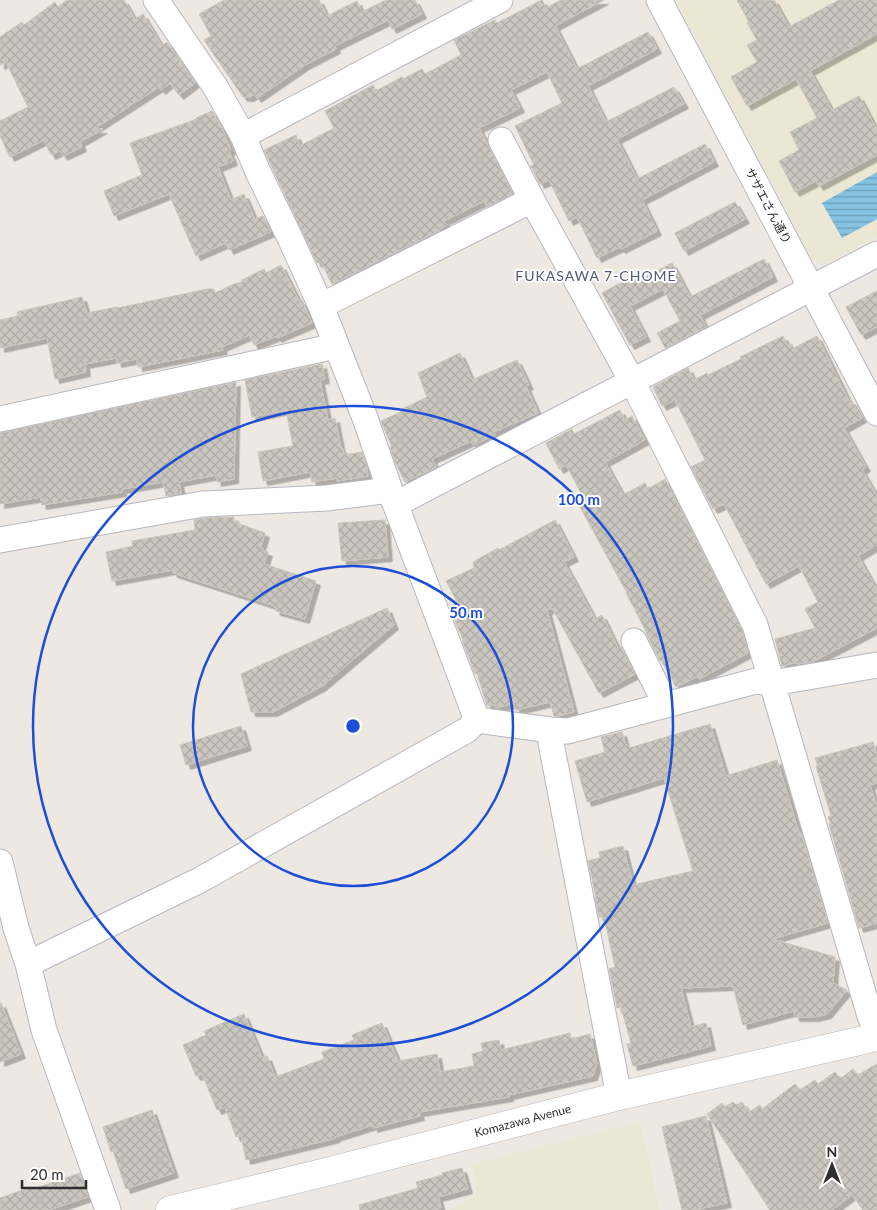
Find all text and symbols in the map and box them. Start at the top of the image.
street label: サザエさん通り [742,165,795,246]
district label: FUKASAWA 7-CHOME [515,267,677,284]
text: 100 m [558,490,600,508]
text: 50 m [449,603,483,621]
centre of rings [344,717,362,735]
street label: Komazawa Avenue [473,1101,573,1140]
north arrow [807,1140,857,1190]
text: N [827,1143,837,1160]
scale bar [22,1158,86,1190]
text: 20 m [30,1165,64,1183]

